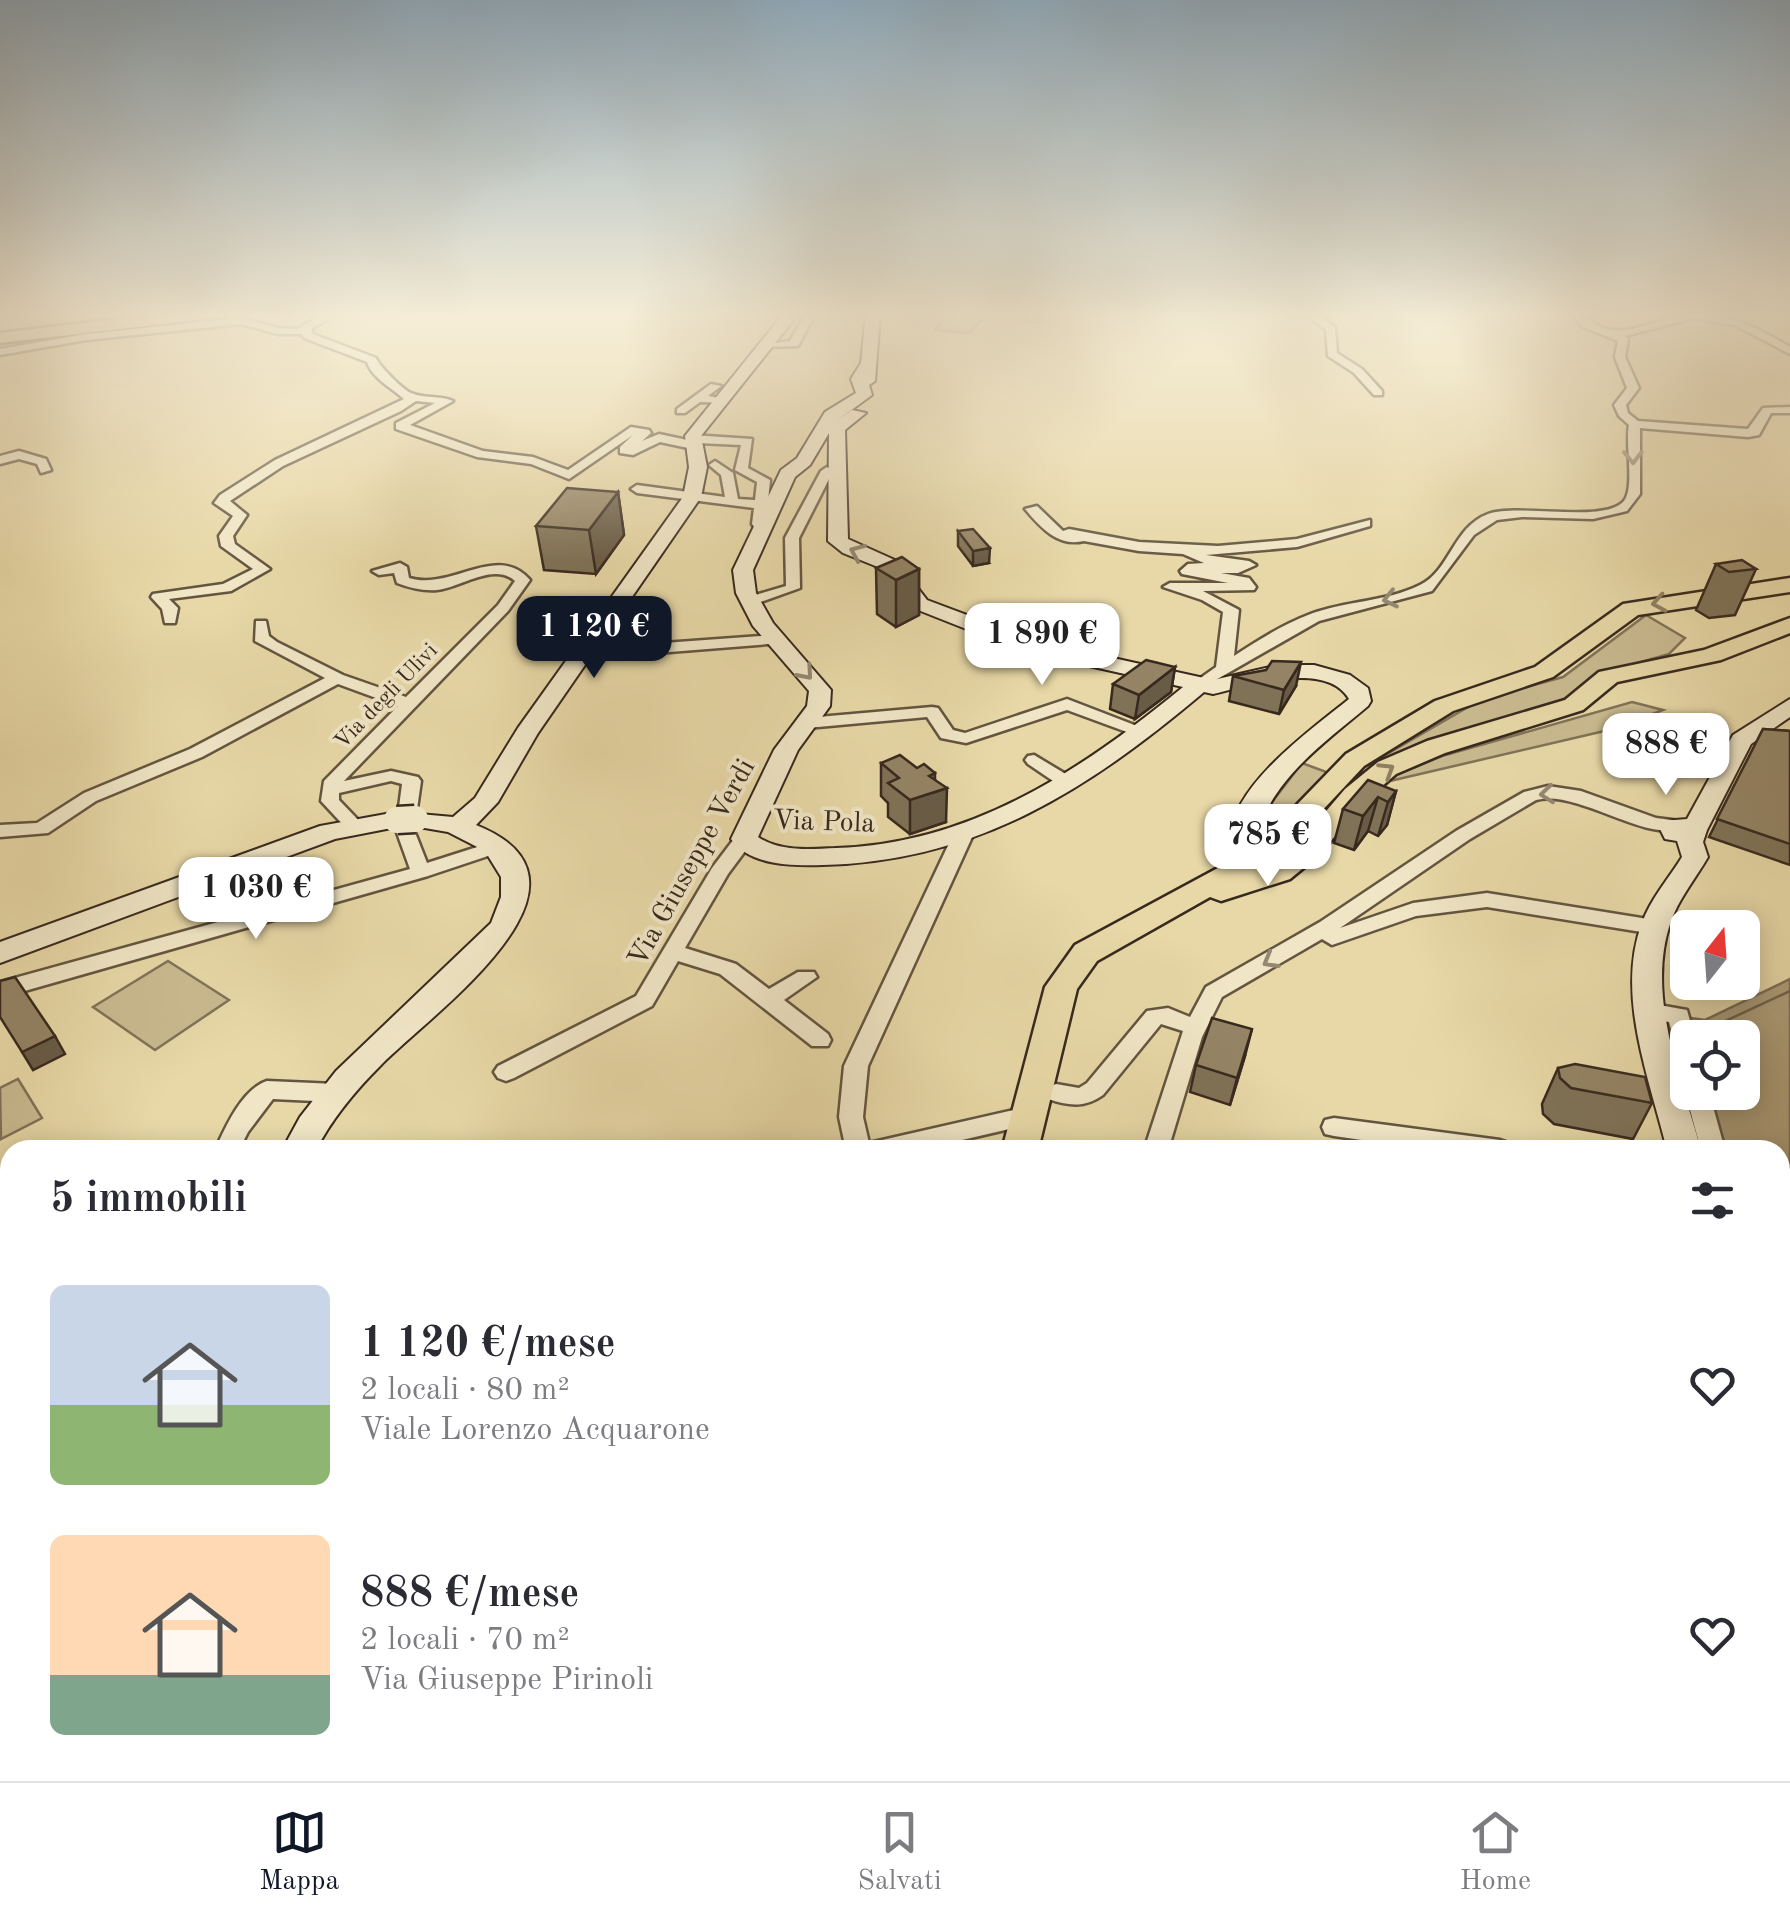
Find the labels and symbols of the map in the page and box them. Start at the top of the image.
one-way arrow [1623,449,1644,465]
one-way arrow [849,544,867,564]
one-way arrow [1382,587,1399,608]
one-way arrow [1651,592,1667,613]
pin: 1 120 € [502,596,686,681]
pin: 1 890 € [950,603,1134,688]
street label: Via degli Ulivi [331,639,442,753]
one-way arrow [794,662,812,680]
pin: 888 € [1596,713,1736,798]
street label: Via Giuseppe Verdi [624,755,761,972]
one-way arrow [1376,763,1394,782]
one-way arrow [1539,783,1555,805]
pin: 785 € [1198,804,1338,889]
street label: Via Pola [772,807,876,839]
pin: 1 030 € [164,857,348,942]
north arrow [1670,910,1760,1000]
one-way arrow [1263,949,1281,969]

